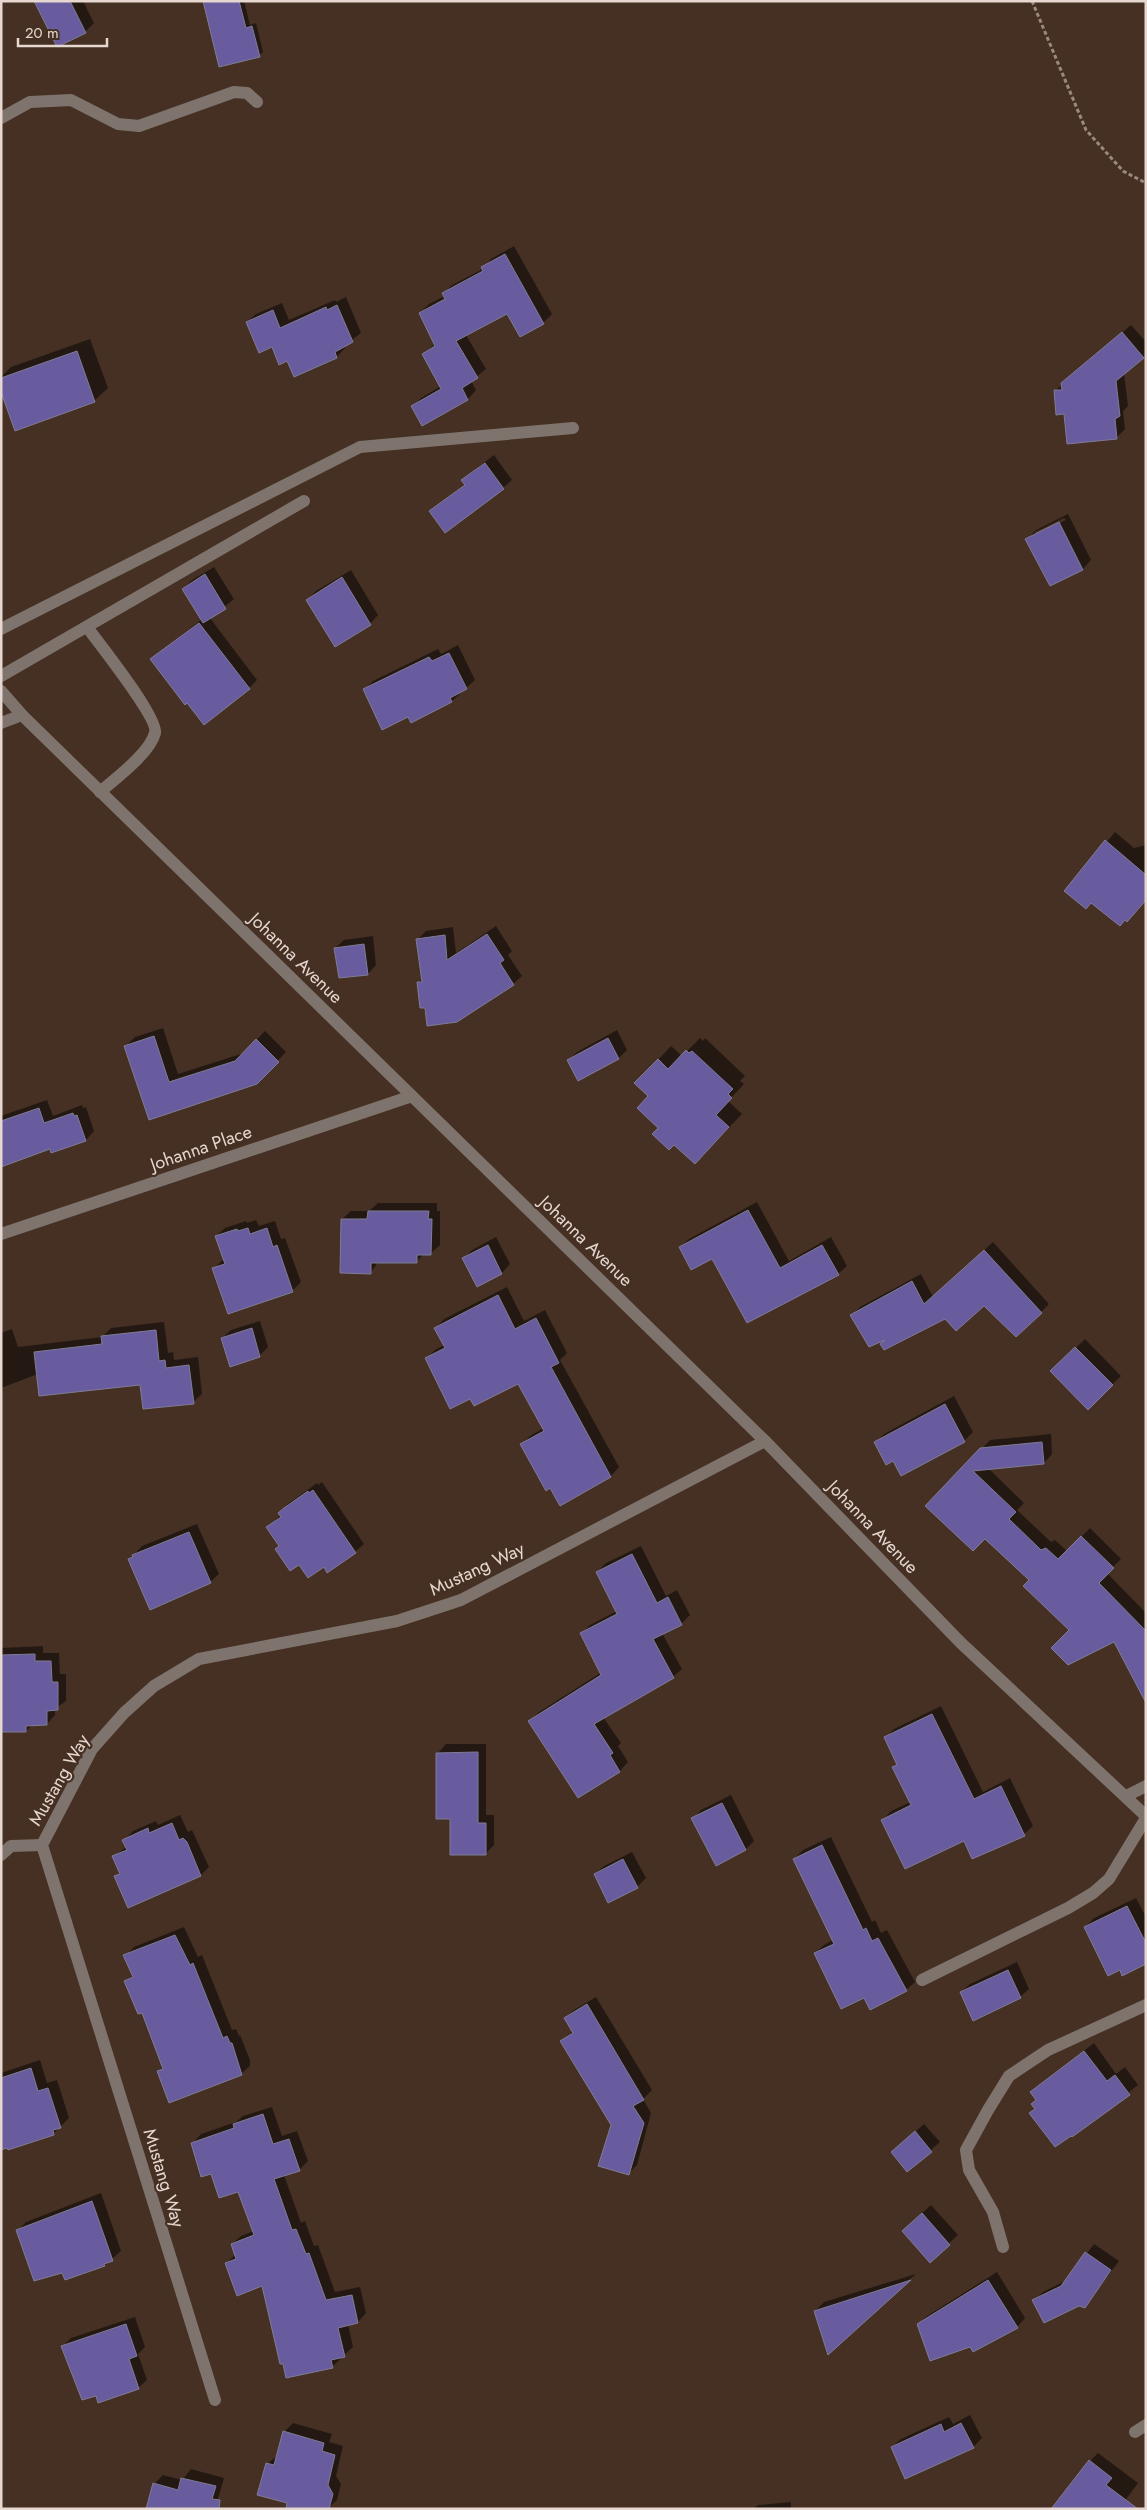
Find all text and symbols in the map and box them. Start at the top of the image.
scale bar [18,15,106,47]
text: 20 m [25,22,59,44]
street label: Johanna Avenue [242,905,349,1009]
street label: Johanna Place [145,1118,255,1178]
street label: Johanna Avenue [532,1188,639,1292]
street label: Johanna Avenue [820,1473,924,1580]
street label: Mustang Way [425,1536,529,1602]
street label: Mustang Way [22,1729,96,1831]
street label: Mustang Way [137,2125,191,2231]

